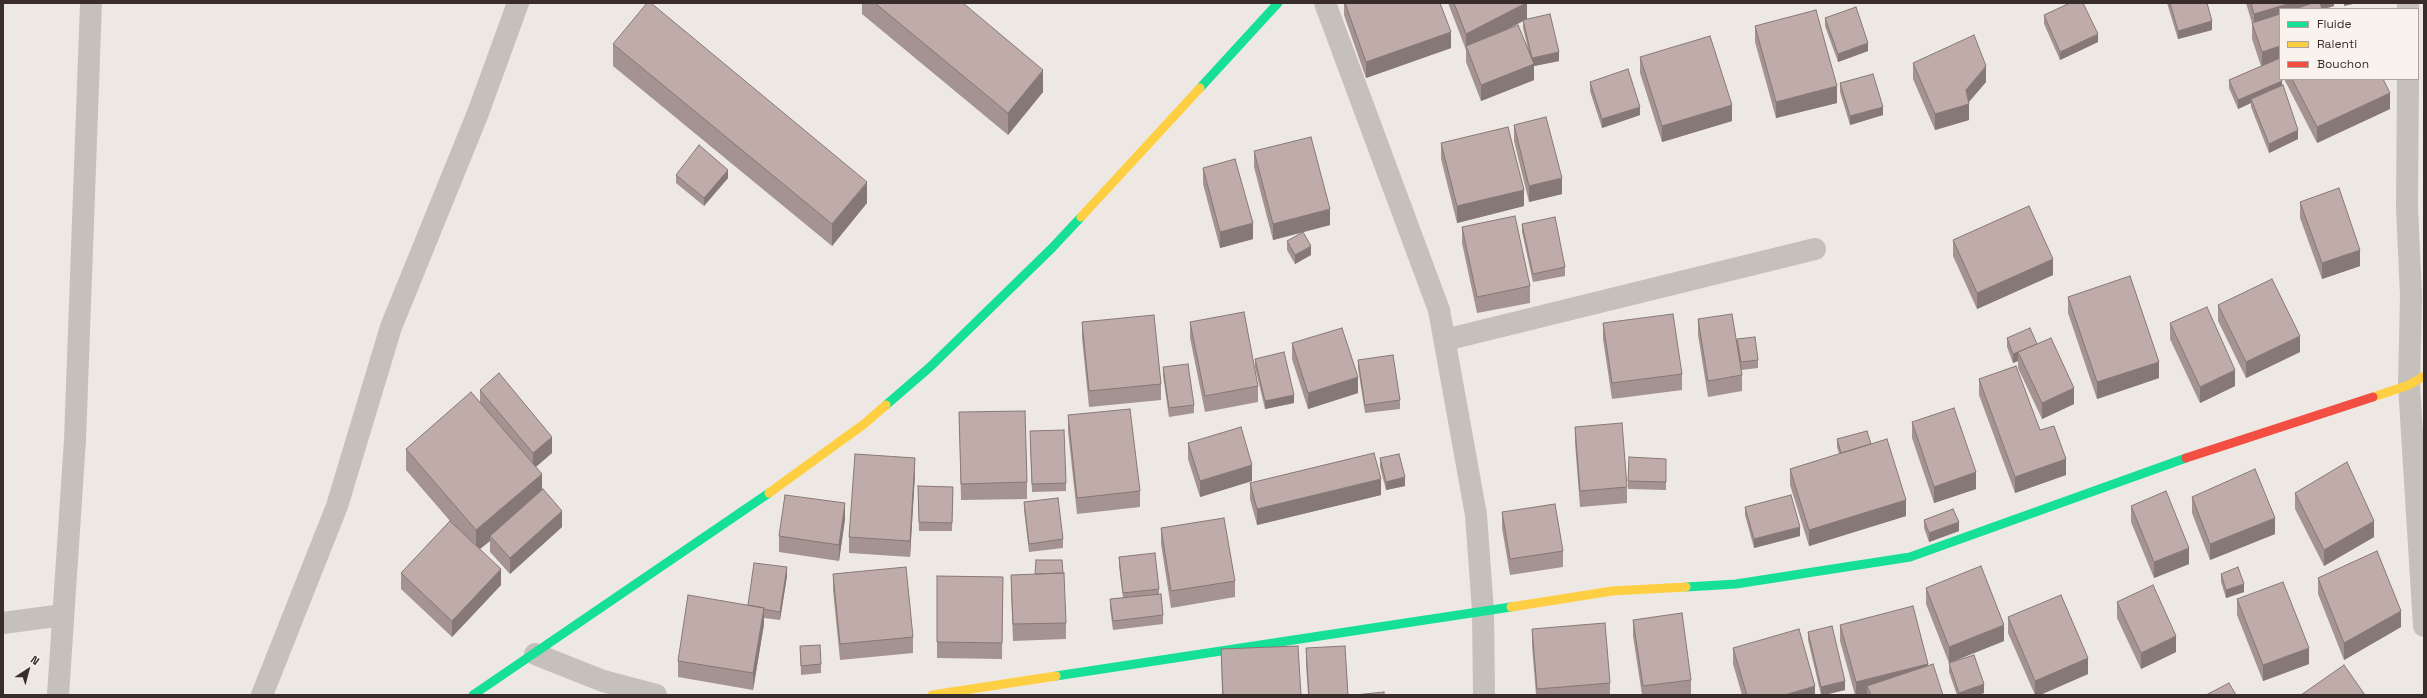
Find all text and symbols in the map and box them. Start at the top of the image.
legend [2279,8,2419,80]
text: Fluide [2317,16,2352,32]
text: Ralenti [2317,36,2357,52]
text: Bouchon [2317,56,2369,72]
north arrow [8,650,48,690]
text: N [28,652,42,668]

